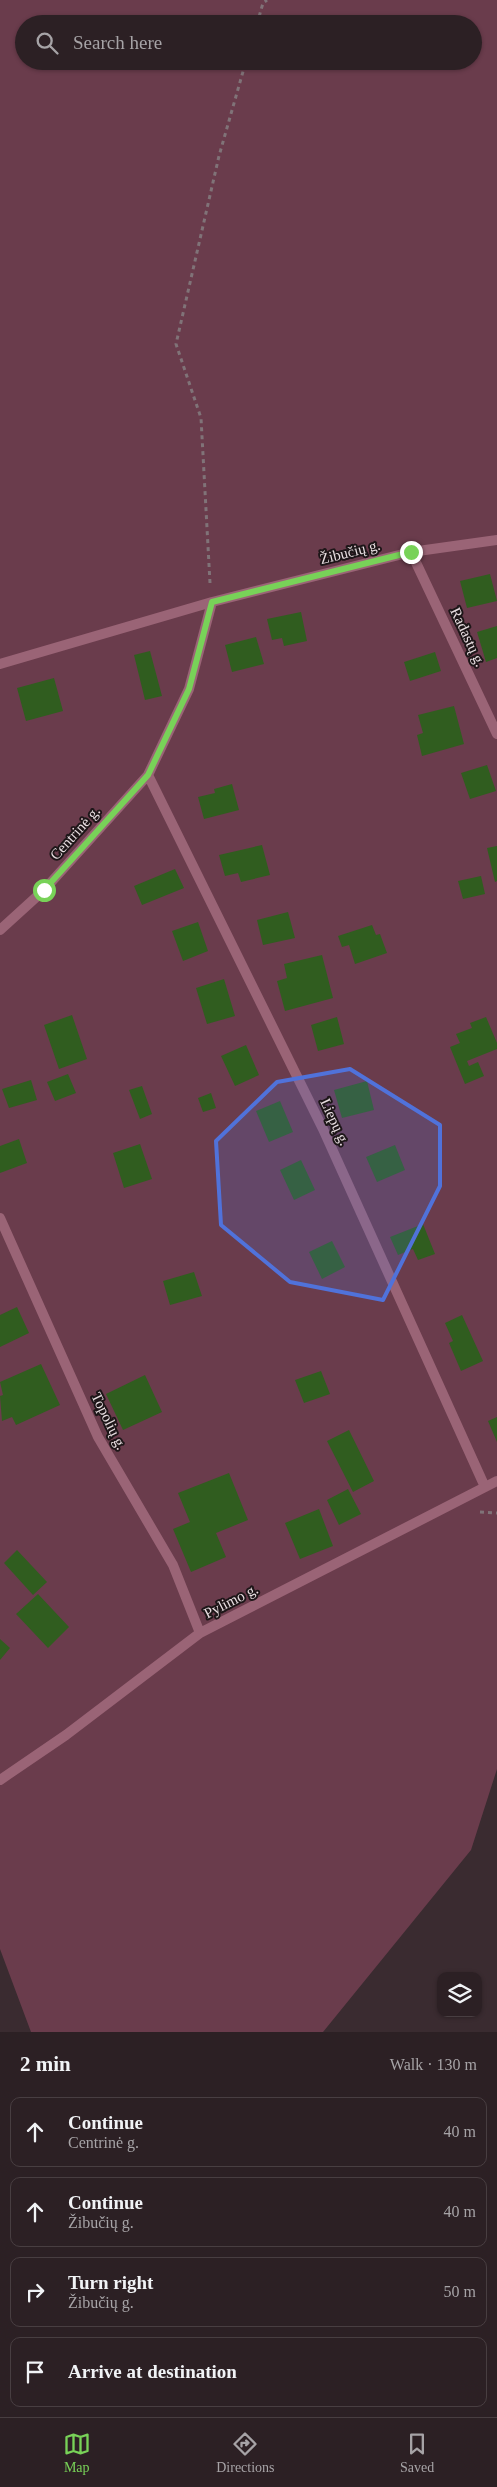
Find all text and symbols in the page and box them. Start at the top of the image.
search box [15,15,482,70]
icon: search [33,29,61,57]
text: Search here [73,32,162,53]
street label: Žibučių g. [318,537,382,567]
route end [400,541,423,564]
street label: Radastų g. [447,605,489,669]
street label: Centrinė g. [47,803,103,863]
route start [33,879,56,902]
street label: Liepų g. [317,1096,353,1148]
street label: Topolių g. [88,1390,130,1452]
street label: Pylimo g. [201,1581,261,1621]
map controls [437,1972,482,2017]
button: layers [437,1972,482,2017]
text: 2 min [20,2052,71,2076]
text: Walk · 130 m [390,2056,477,2073]
text: Continue [68,2112,143,2133]
icon: ahead [21,2118,49,2146]
text: 40 m [444,2123,476,2140]
text: Centrinė g. [68,2134,139,2151]
text: Continue [68,2192,143,2213]
icon: ahead [21,2198,49,2226]
text: 40 m [444,2203,476,2220]
text: Žibučių g. [68,2214,134,2231]
text: Turn right [68,2272,153,2293]
icon: right [21,2278,49,2306]
text: 50 m [444,2283,476,2300]
text: Žibučių g. [68,2294,134,2311]
icon: arrive [21,2358,49,2386]
text: Arrive at destination [68,2361,237,2382]
tab: Map [63,2430,91,2476]
tab: Directions [216,2430,275,2476]
tab: Saved [400,2430,434,2476]

